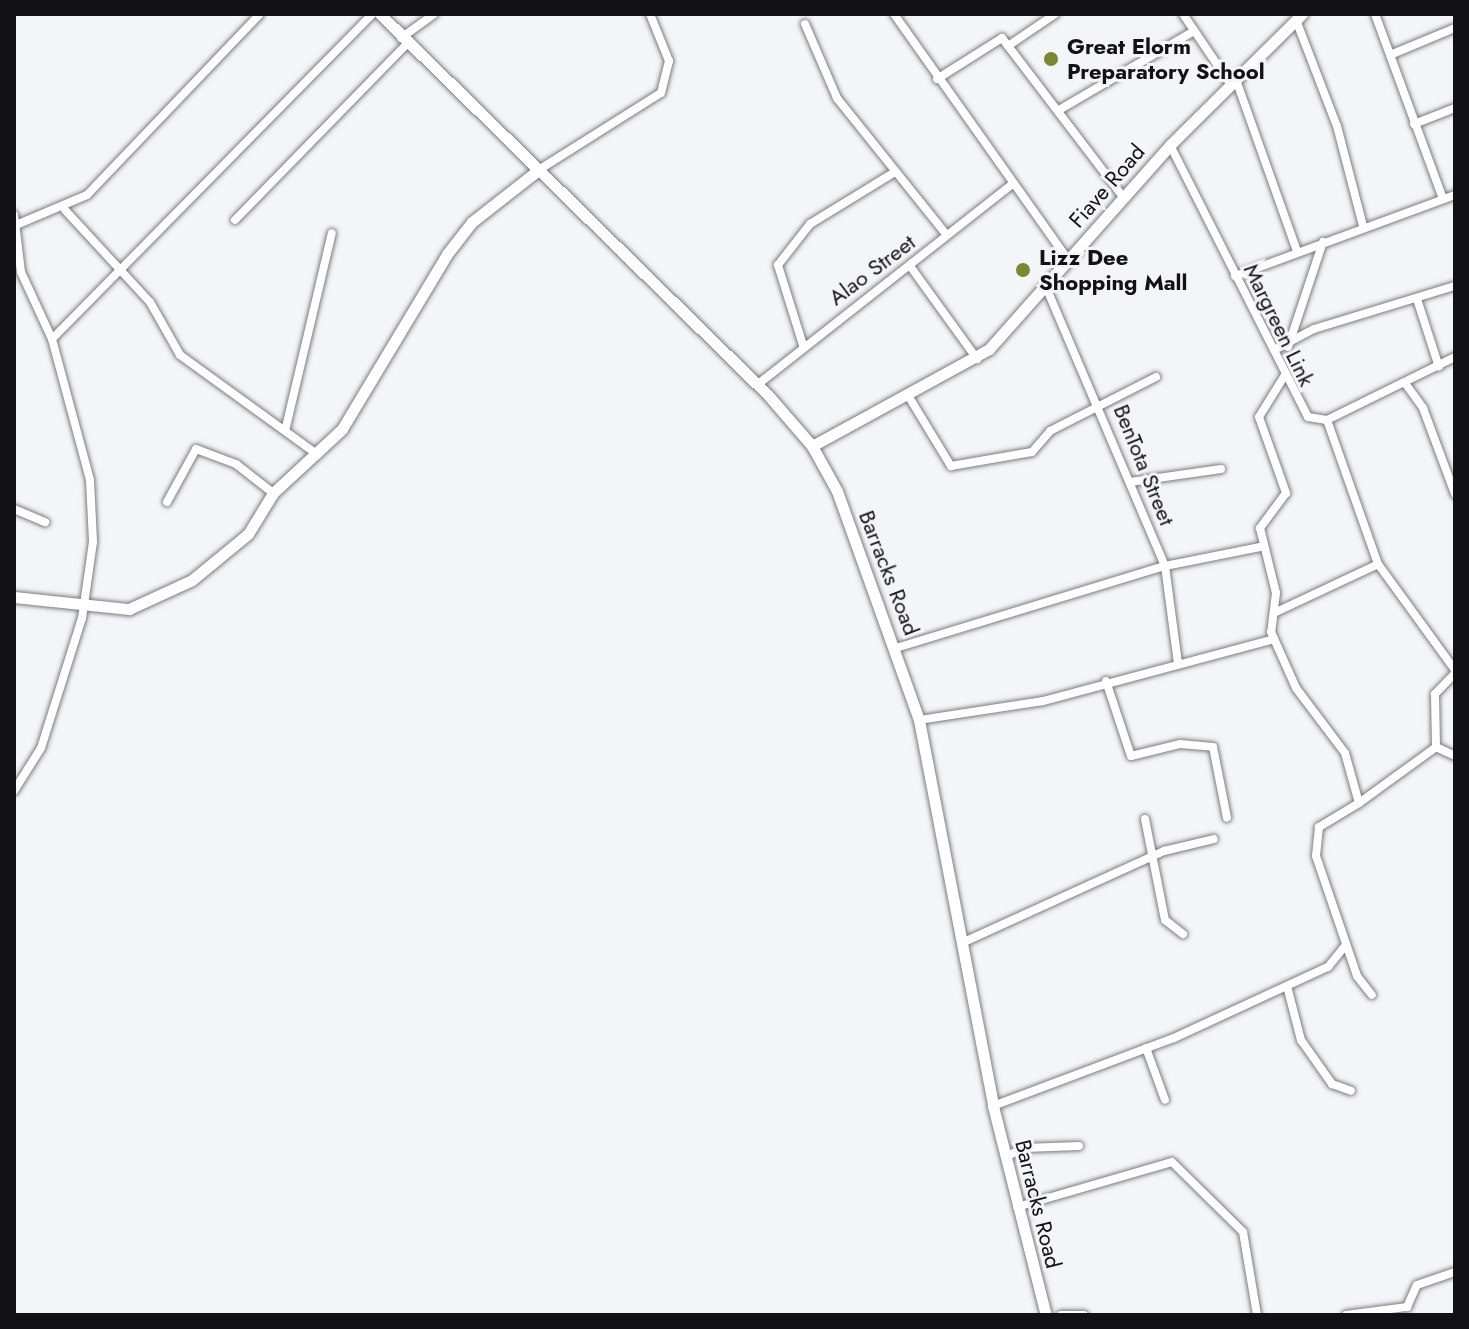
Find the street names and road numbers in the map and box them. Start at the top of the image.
street label: Fiave Road [1064,139,1150,233]
street label: Alao Street [824,229,920,311]
street label: Margreen Link [1238,259,1320,391]
street label: BenTota Street [1108,401,1180,529]
street label: Barracks Road [853,507,925,639]
street label: Barracks Road [1009,1137,1067,1271]

